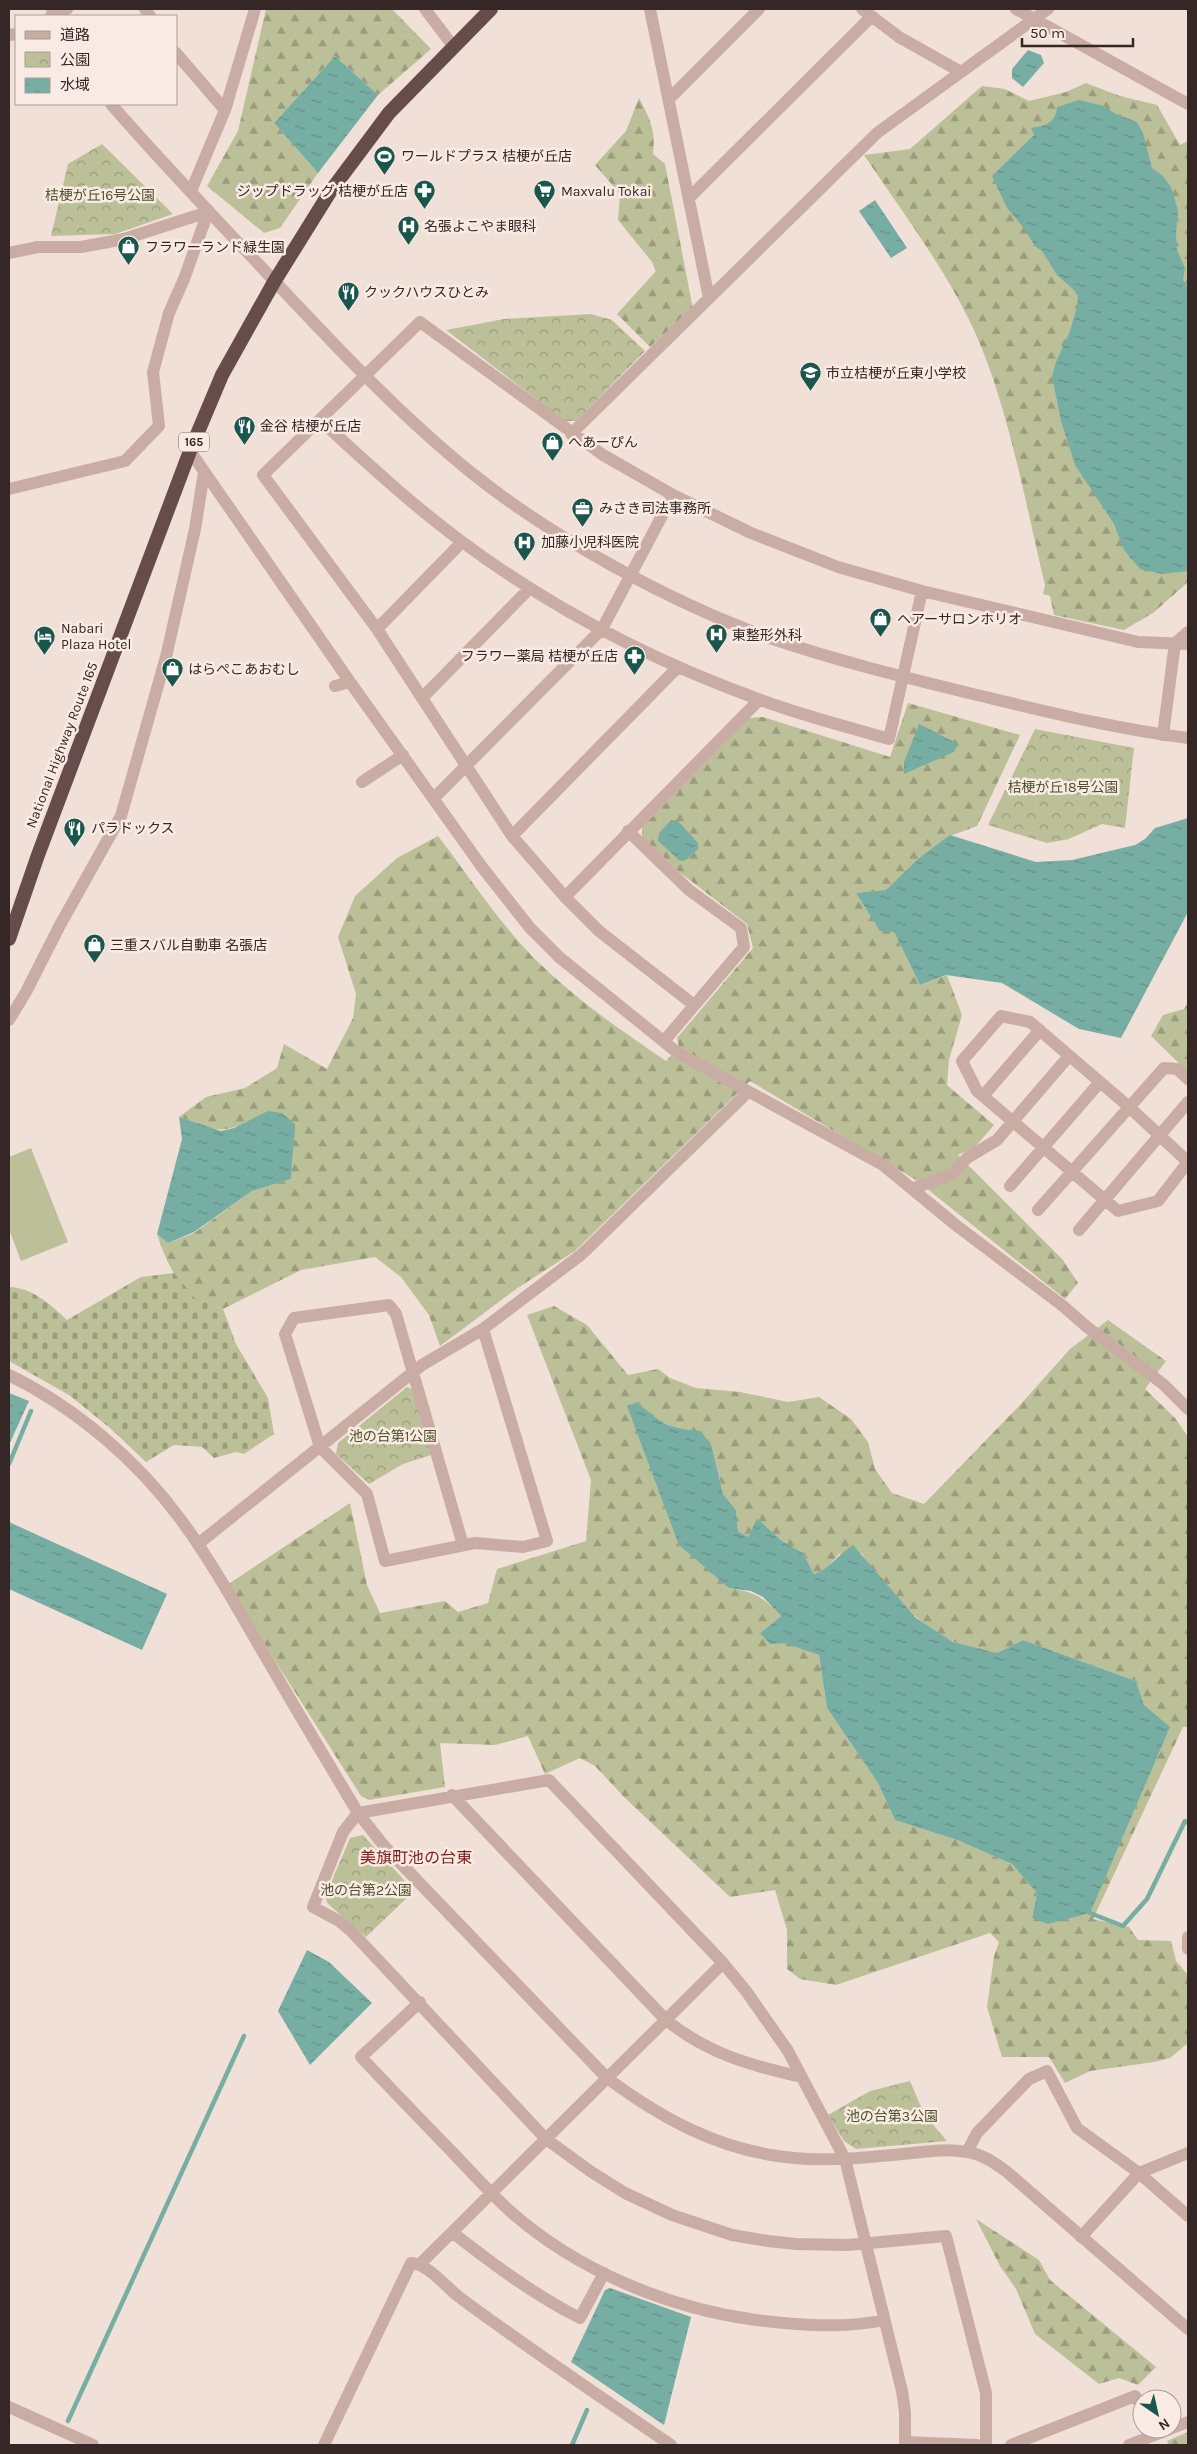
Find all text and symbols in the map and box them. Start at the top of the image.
legend [15,15,178,105]
scale bar [1022,15,1133,47]
text: 50 m [1030,24,1065,42]
text: 道路 [60,26,90,44]
text: 公園 [60,51,90,69]
text: 水域 [60,76,90,94]
sports icon: ワールドプラス 桔梗が丘店 [373,144,397,175]
place label: ワールドプラス 桔梗が丘店 [401,148,572,165]
pharmacy icon: ジップドラッグ 桔梗が丘店 [412,179,436,210]
supermarket icon: Maxvalu Tokai [533,179,557,210]
place label: ジップドラッグ 桔梗が丘店 [237,183,408,200]
place label: Maxvalu Tokai [561,183,652,200]
park label: 桔梗が丘16号公園 [45,187,155,204]
hospital icon: 名張よこやま眼科 [396,214,420,245]
place label: 名張よこやま眼科 [424,218,536,235]
shop icon: フラワーランド緑生園 [117,235,141,266]
place label: フラワーランド緑生園 [145,239,285,256]
restaurant icon: クックハウスひとみ [336,280,360,311]
place label: クックハウスひとみ [364,284,489,301]
school or university icon: 市立桔梗が丘東小学校 [798,361,822,392]
place label: 市立桔梗が丘東小学校 [826,365,966,382]
restaurant icon: 金谷 桔梗が丘店 [232,414,256,445]
place label: 金谷 桔梗が丘店 [260,418,361,435]
shop icon: へあーぴん [540,430,564,461]
road number: 165 [179,432,209,452]
place label: へあーぴん [568,434,638,451]
office icon: みさき司法事務所 [571,496,595,527]
place label: みさき司法事務所 [599,500,711,517]
hospital icon: 加藤小児科医院 [513,530,537,561]
place label: 加藤小児科医院 [541,534,639,551]
shop icon: ヘアーサロンホリオ [869,607,893,638]
place label: ヘアーサロンホリオ [897,611,1022,628]
place label: Nabari Plaza Hotel [61,620,131,653]
hospital icon: 東整形外科 [704,623,728,654]
hotel icon: Nabari Plaza Hotel [33,624,57,655]
place label: 東整形外科 [732,627,802,644]
pharmacy icon: フラワー薬局 桔梗が丘店 [622,644,646,675]
place label: フラワー薬局 桔梗が丘店 [461,648,618,665]
shop icon: はらぺこあおむし [160,657,184,688]
street label: National Highway Route 165 [22,660,102,830]
place label: はらぺこあおむし [188,661,300,678]
park label: 桔梗が丘18号公園 [1007,779,1119,796]
restaurant icon: パラドックス [63,816,87,847]
place label: パラドックス [91,820,175,837]
shop icon: 三重スバル自動車 名張店 [82,933,106,964]
place label: 三重スバル自動車 名張店 [110,937,267,954]
park label: 池の台第1公園 [349,1428,437,1445]
district label: 美旗町池の台東 [360,1848,472,1867]
park label: 池の台第2公園 [320,1882,412,1899]
park label: 池の台第3公園 [846,2108,938,2125]
north arrow [1132,2389,1182,2439]
text: N [1155,2415,1173,2434]

